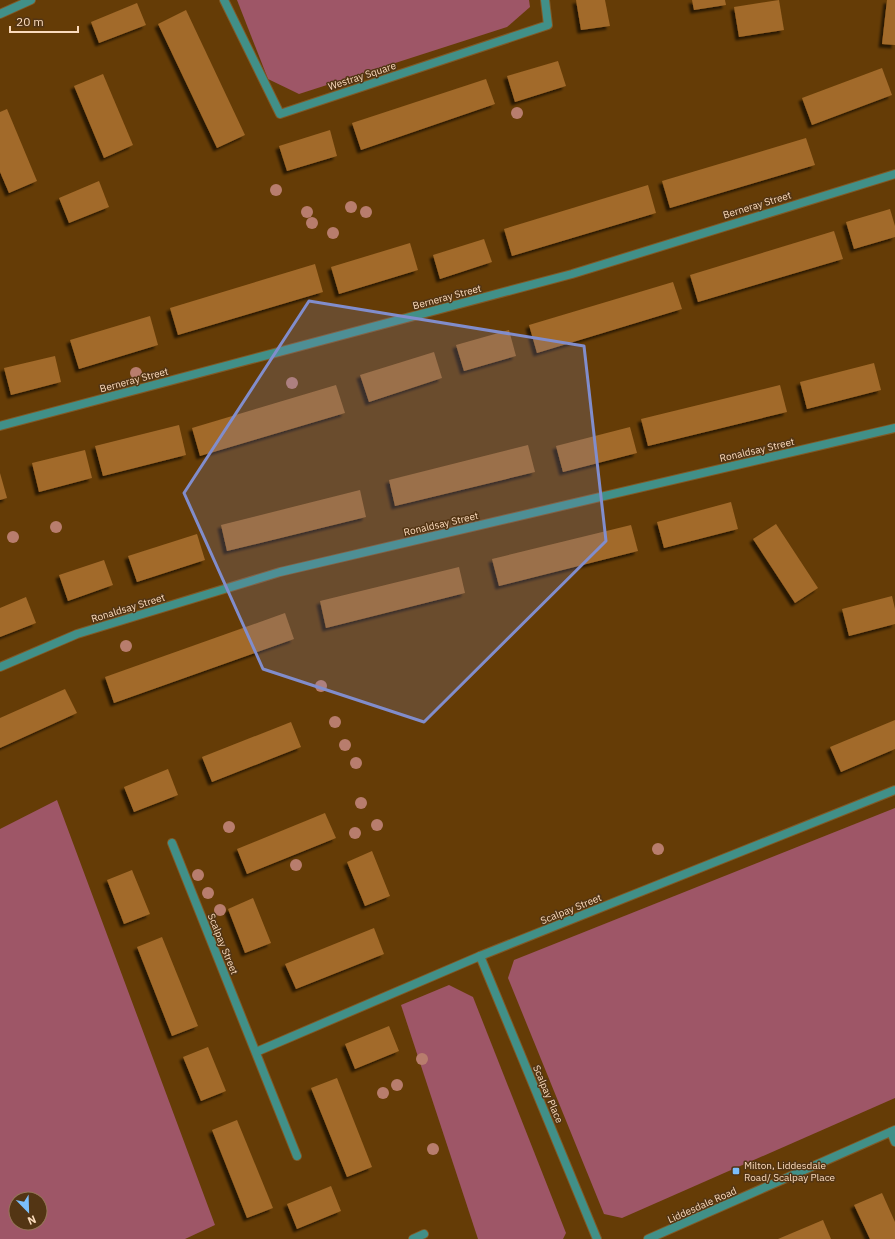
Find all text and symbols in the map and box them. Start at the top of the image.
scale bar [10,8,78,34]
text: 20 m [16,14,44,29]
street label: Westray Square [326,59,398,93]
street label: Berneray Street [721,188,793,222]
street label: Berneray Street [411,281,483,312]
street label: Berneray Street [98,364,170,395]
street label: Ronaldsay Street [718,435,796,465]
street label: Ronaldsay Street [402,509,480,539]
street label: Ronaldsay Street [90,590,167,625]
street label: Scalpay Street [539,891,604,927]
street label: Scalpay Street [205,912,241,977]
street label: Scalpay Place [530,1063,566,1126]
place label: Milton, Liddesdale Road/ Scalpay Place [744,1159,836,1184]
marker: Milton, Liddesdale Road/ Scalpay Place [731,1166,741,1176]
street label: Liddesdale Road [665,1184,739,1226]
north arrow [8,1191,48,1231]
text: N [25,1212,38,1228]

